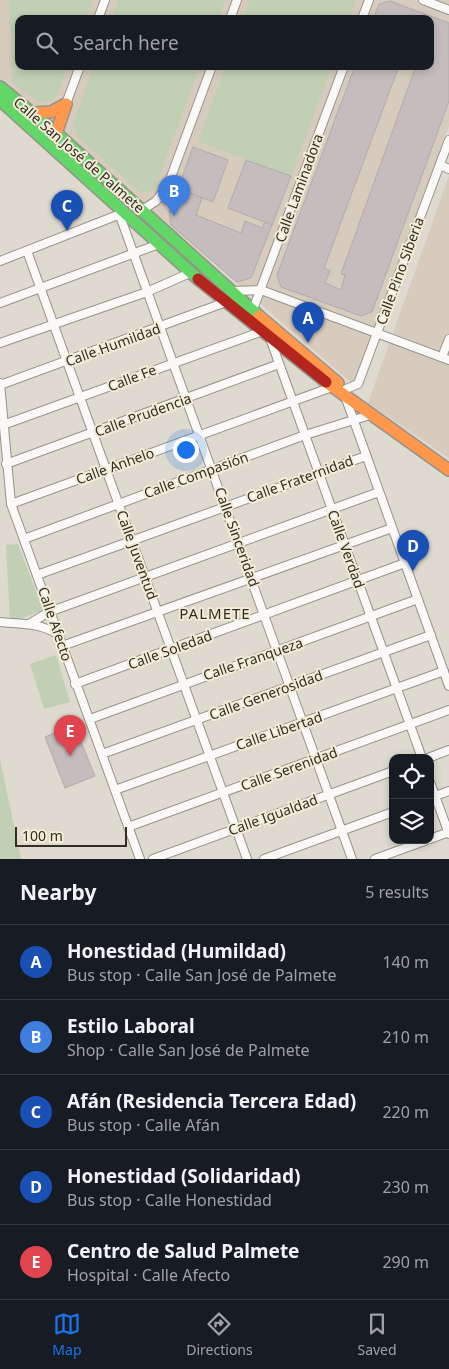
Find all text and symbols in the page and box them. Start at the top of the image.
search box [15,15,434,70]
icon: search [33,29,61,57]
text: Search here [73,30,179,56]
street label: Calle San José de Palmete [10,94,148,216]
street label: Calle Laminadora [270,131,327,245]
pin: B [158,175,190,216]
pin: C [51,190,83,231]
street label: Calle Pino Siberia [371,214,428,327]
pin: A [292,302,324,343]
street label: Calle Humildad [63,319,163,371]
street label: Calle Fe [105,360,159,395]
street label: Calle Prudencia [92,388,194,441]
your location [173,437,199,463]
street label: Calle Anhelo [73,443,156,488]
street label: Calle Compasión [141,447,251,502]
street label: Calle Fraternidad [244,450,356,507]
street label: Calle Sinceridad [211,484,264,589]
street label: Calle Juventud [112,507,162,602]
street label: Calle Verdad [324,507,369,591]
pin: D [397,530,429,571]
street label: Calle Afecto [34,584,77,664]
district label: PALMETE [179,603,251,623]
street label: Calle Soledad [125,626,215,674]
street label: Calle Franqueza [200,633,305,684]
street label: Calle Generosidad [206,665,325,724]
street label: Calle Libertad [233,707,325,754]
pin: E [54,715,86,756]
street label: Calle Serenidad [238,742,340,795]
map controls [389,754,434,844]
button: locate [389,754,434,799]
street label: Calle Igualdad [225,790,320,840]
button: layers [389,799,434,844]
scale bar [15,824,128,847]
text: 100 m [22,826,63,845]
text: Nearby [20,878,96,906]
text: 5 results [365,881,429,903]
text: Honestidad (Humildad) [67,938,286,964]
text: A [30,951,42,973]
text: 140 m [382,951,429,973]
text: Bus stop · Calle San José de Palmete [67,964,337,986]
text: Estilo Laboral [67,1013,195,1039]
text: B [31,1026,41,1048]
text: 210 m [382,1026,429,1048]
text: Shop · Calle San José de Palmete [67,1039,310,1061]
text: Afán (Residencia Tercera Edad) [67,1088,356,1114]
text: C [31,1101,41,1123]
text: 220 m [382,1101,429,1123]
text: Bus stop · Calle Afán [67,1114,220,1136]
text: Honestidad (Solidaridad) [67,1163,300,1189]
text: D [30,1176,42,1198]
text: 230 m [382,1176,429,1198]
text: Bus stop · Calle Honestidad [67,1189,272,1211]
text: Centro de Salud Palmete [67,1238,299,1264]
text: E [32,1251,40,1273]
text: 290 m [382,1251,429,1273]
text: Hospital · Calle Afecto [67,1264,230,1286]
tab: Map [52,1310,82,1359]
tab: Directions [186,1310,253,1359]
tab: Saved [357,1310,397,1359]

